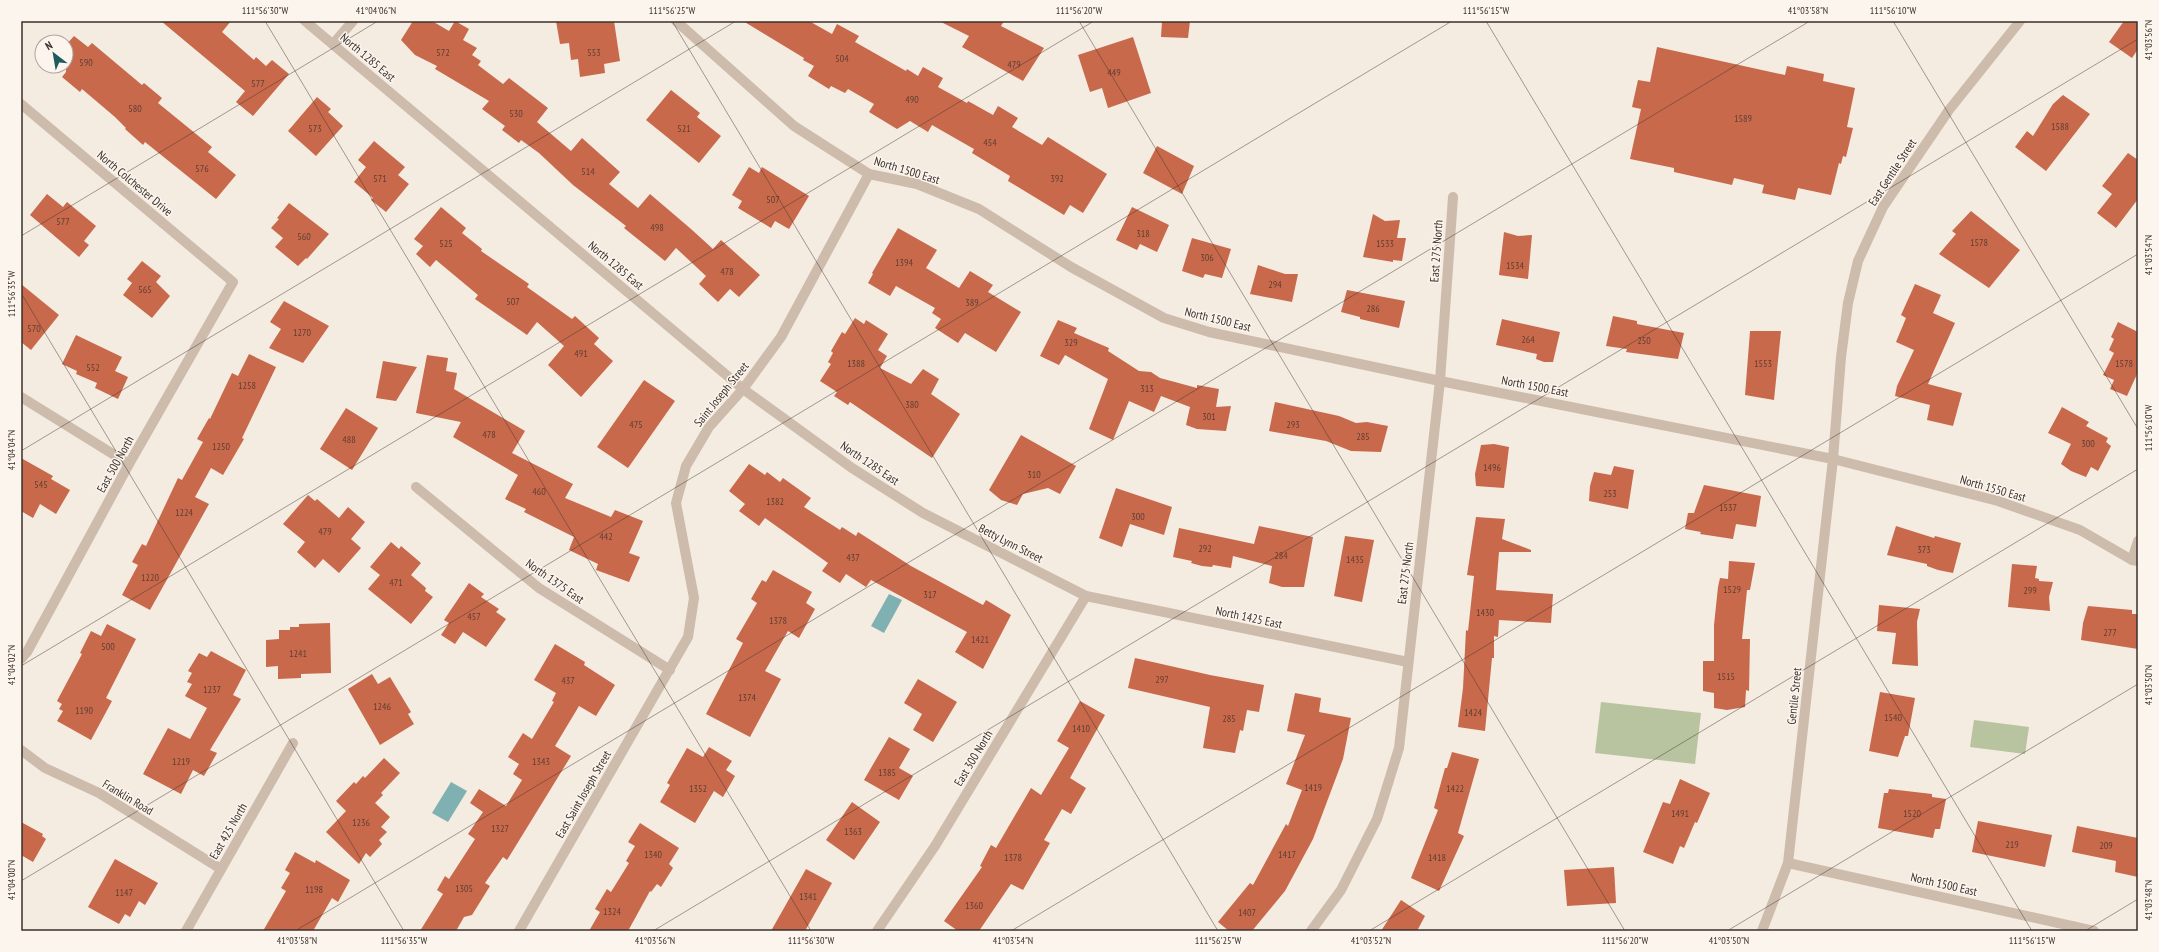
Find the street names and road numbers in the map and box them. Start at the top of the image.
street label: North 1285 East [337,29,399,85]
street label: East Gentile Street [1865,135,1920,208]
street label: North Colchester Drive [94,147,176,219]
street label: North 1500 East [872,153,942,187]
street label: East 275 North [1426,219,1446,283]
street label: North 1285 East [585,237,647,293]
street label: North 1500 East [1183,304,1253,335]
street label: Saint Joseph Street [690,358,752,429]
street label: North 1500 East [1500,372,1570,400]
street label: East 500 North [93,433,137,495]
street label: North 1285 East [838,438,903,489]
street label: North 1550 East [1958,471,2028,505]
street label: Betty Lynn Street [976,520,1046,566]
street label: East 275 North [1394,541,1416,605]
street label: North 1375 East [523,555,588,607]
street label: North 1425 East [1214,603,1284,632]
street label: Gentile Street [1784,666,1805,725]
street label: East 300 North [951,727,995,789]
street label: East Saint Joseph Street [552,747,614,840]
street label: Franklin Road [100,776,156,818]
street label: East 425 North [206,800,250,862]
street label: North 1500 East [1909,869,1979,899]

